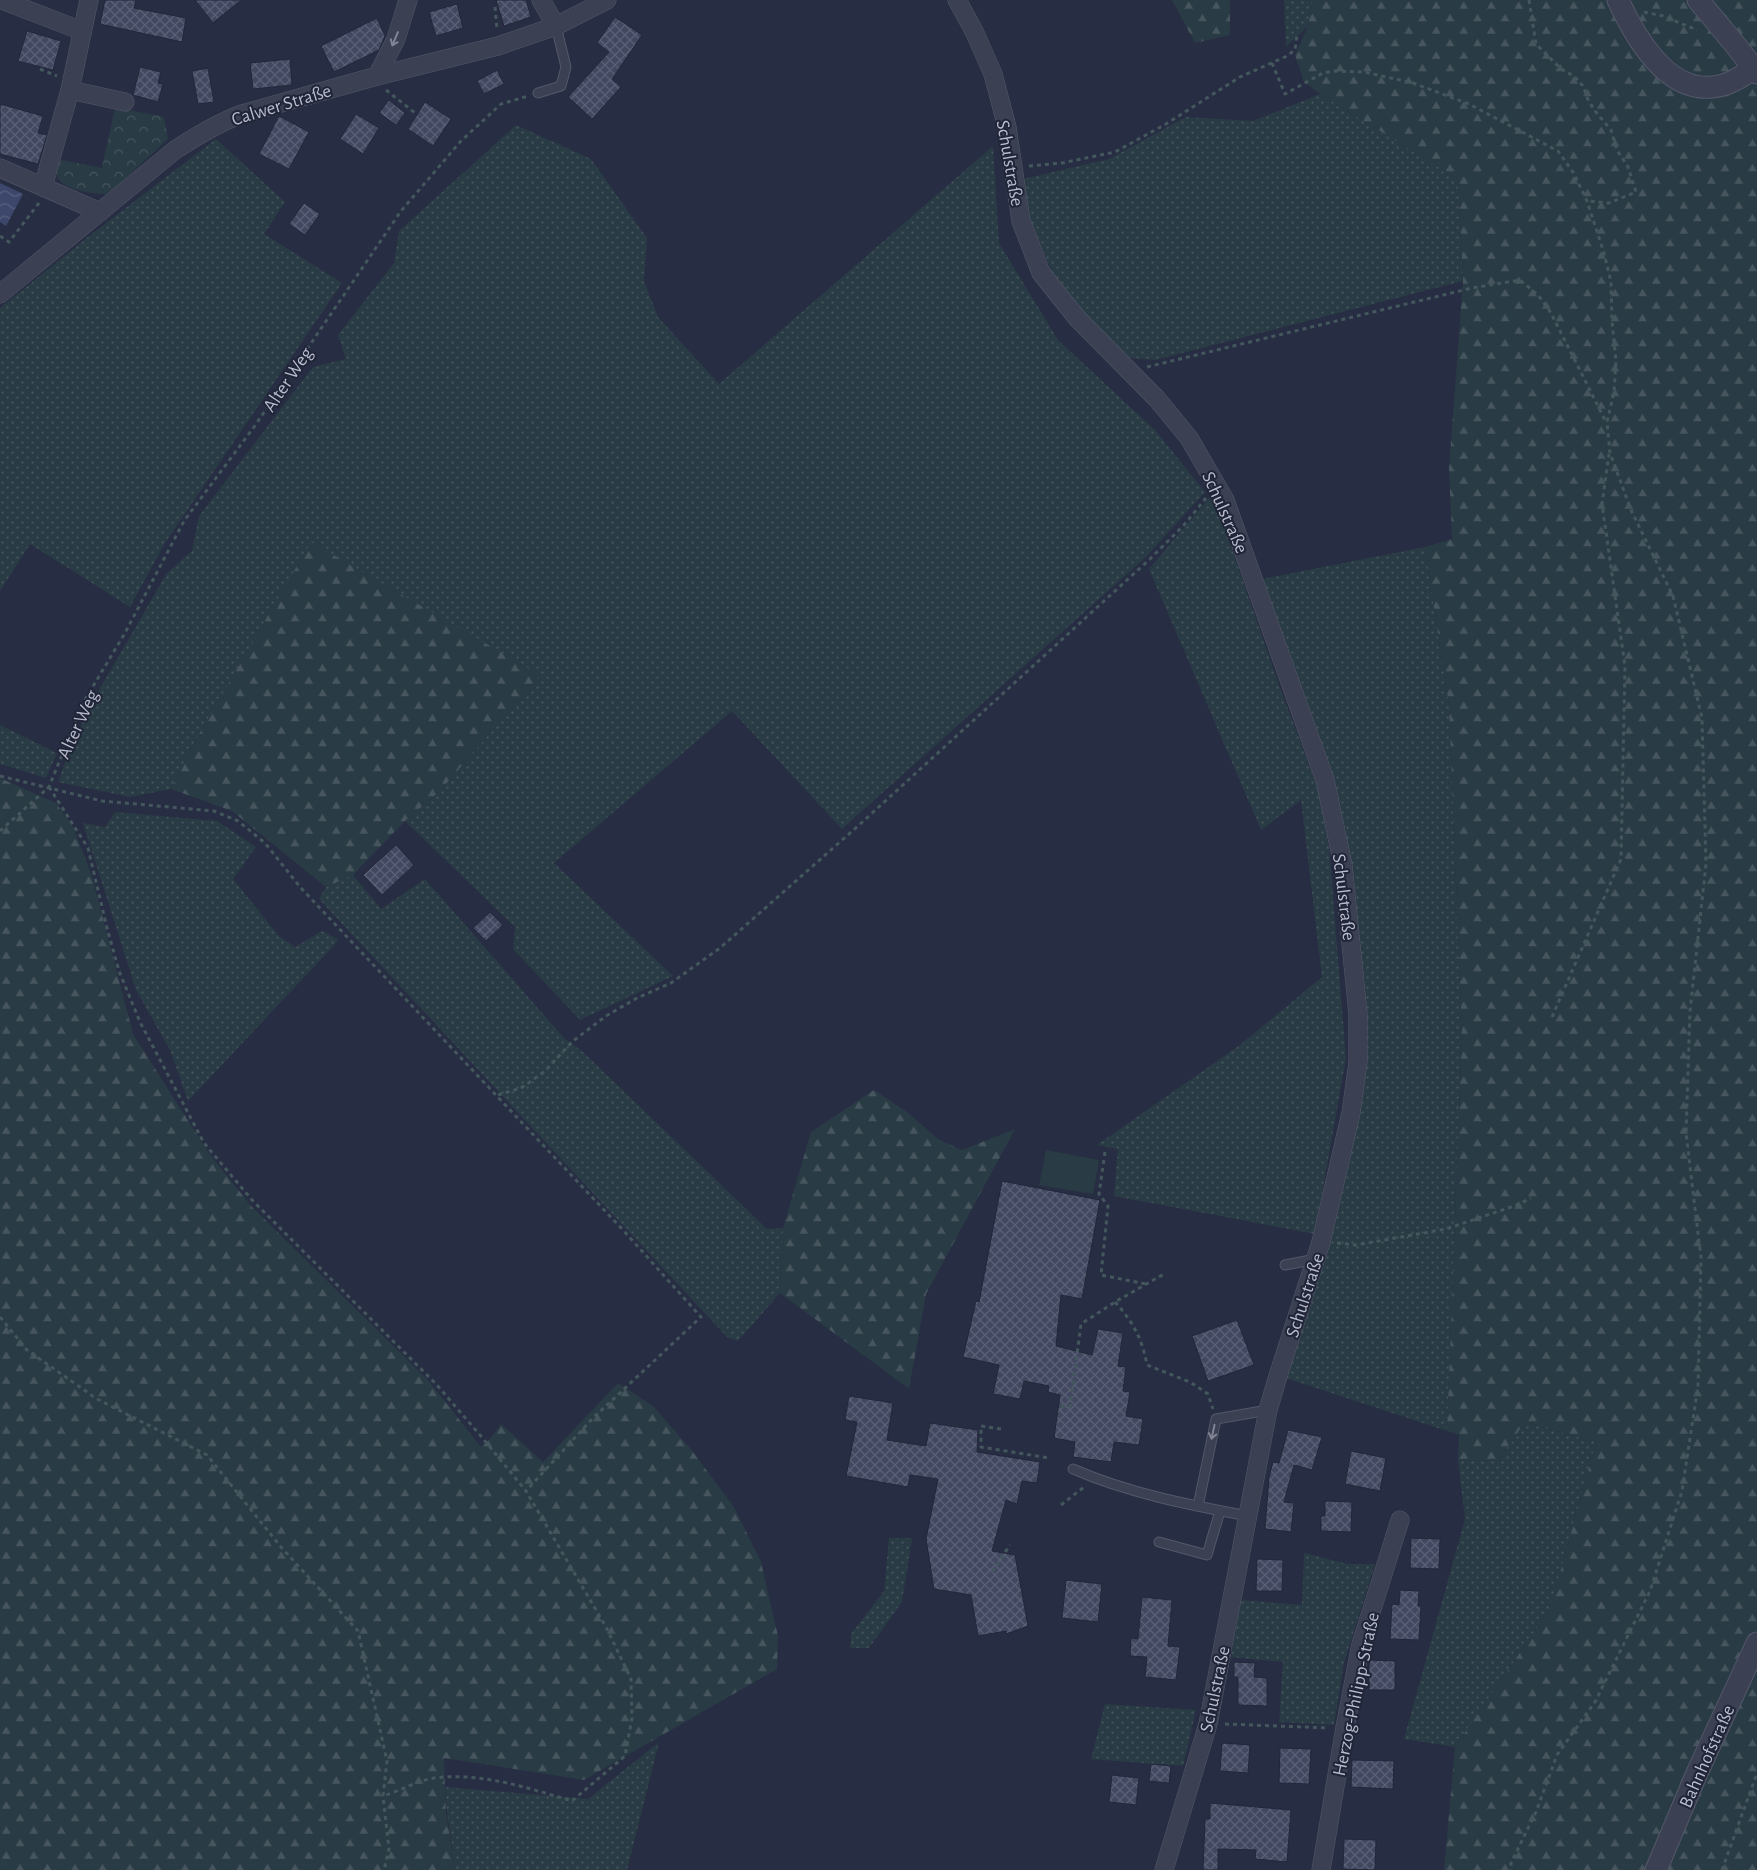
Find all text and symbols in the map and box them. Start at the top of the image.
one-way arrow [389,31,399,46]
street label: Calwer Straße [229,81,333,130]
street label: Schulstraße [993,119,1026,208]
street label: Alter Weg [260,343,317,416]
street label: Schulstraße [1198,469,1251,556]
street label: Alter Weg [54,687,103,762]
street label: Schulstraße [1329,853,1358,942]
street label: Schulstraße [1283,1251,1328,1340]
one-way arrow [1208,1424,1218,1440]
street label: Herzog-Philipp-Straße [1330,1611,1383,1778]
street label: Schulstraße [1197,1645,1234,1734]
street label: Bahnhofstraße [1676,1702,1738,1811]

